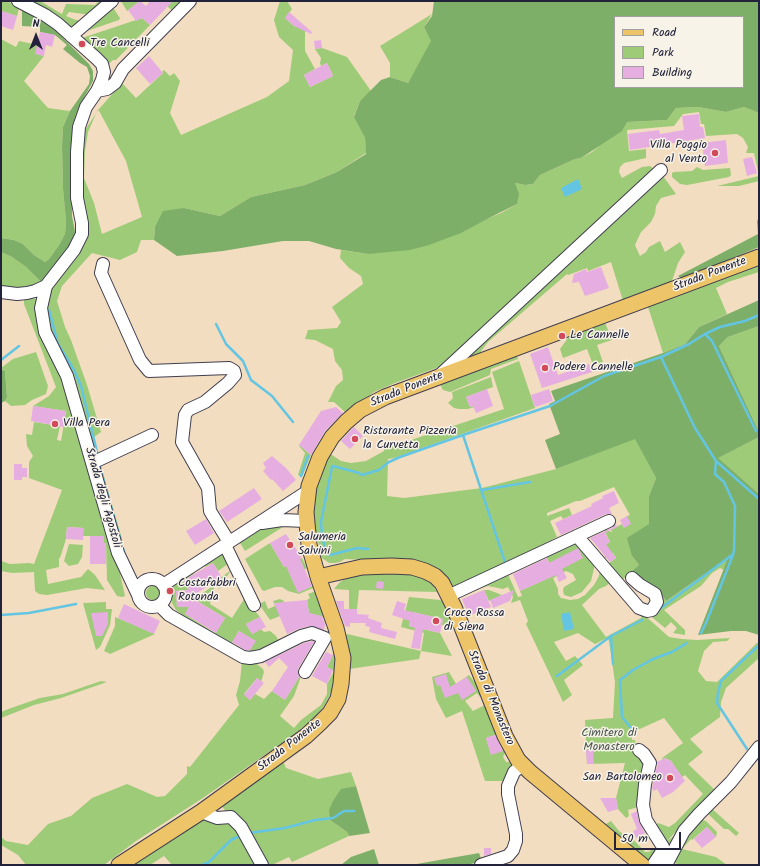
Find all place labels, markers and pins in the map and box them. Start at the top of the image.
place label: Tre Cancelli [90,37,149,51]
marker: Tre Cancelli [77,39,87,49]
place label: Villa Poggio al Vento [650,139,707,167]
marker: Villa Poggio al Vento [710,148,720,158]
place label: Le Cannelle [570,329,629,343]
marker: Le Cannelle [557,331,567,341]
place label: Podere Cannelle [553,361,633,375]
marker: Podere Cannelle [540,363,550,373]
place label: Villa Pera [63,417,110,431]
marker: Villa Pera [50,419,60,429]
place label: Ristorante Pizzeria la Curvetta [363,425,457,453]
marker: Ristorante Pizzeria la Curvetta [350,434,360,444]
place label: Salumeria Salvini [298,531,346,559]
marker: Salumeria Salvini [285,540,295,550]
place label: Costafabbri Rotonda [178,577,236,605]
marker: Costafabbri Rotonda [165,586,175,596]
place label: Croce Rossa di Siena [444,607,504,635]
marker: Croce Rossa di Siena [431,616,441,626]
place label: San Bartolomeo [583,771,662,785]
marker: San Bartolomeo [665,773,675,783]

